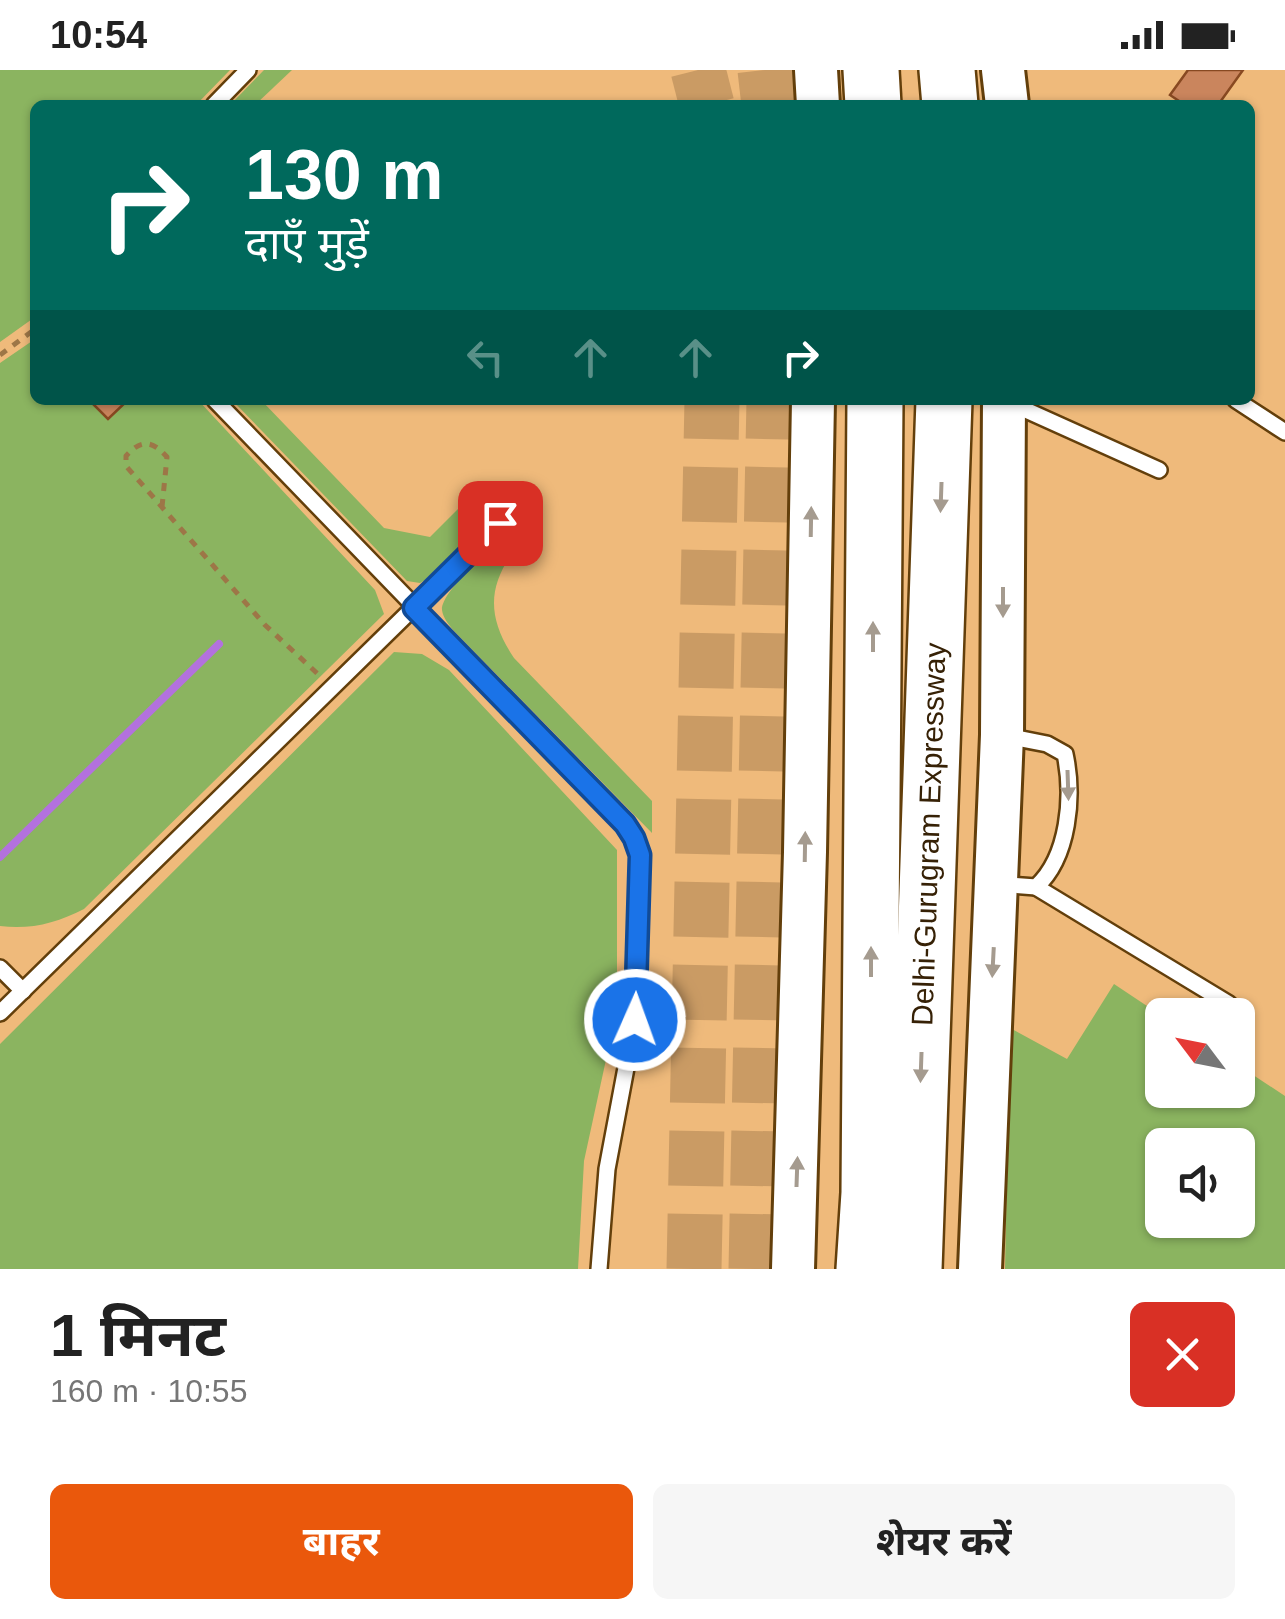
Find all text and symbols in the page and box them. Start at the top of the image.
text: 10:54 [50,14,147,56]
text: 130 m [245,136,443,214]
icon: right [80,140,210,270]
text: दाएँ मुड़ें [245,218,369,269]
icon: left [458,330,513,385]
icon: ahead [563,330,618,385]
icon: ahead [668,330,723,385]
icon: right [773,330,828,385]
pin [458,481,543,566]
one-way arrow [933,482,949,514]
icon: arrive [473,496,528,551]
one-way arrow [803,505,819,537]
one-way arrow [995,587,1011,619]
one-way arrow [865,620,881,652]
street label: Delhi-Gurugram Expressway [905,642,952,1026]
one-way arrow [1061,770,1077,802]
one-way arrow [798,830,814,862]
one-way arrow [863,945,879,977]
one-way arrow [984,947,1000,979]
position arrow [583,968,687,1072]
north arrow [1145,998,1255,1108]
map controls [1145,998,1255,1238]
one-way arrow [913,1052,929,1084]
button: sound [1145,1128,1255,1238]
one-way arrow [789,1155,805,1187]
text: 1 मिनट [50,1302,226,1369]
button: close [1130,1302,1235,1407]
text: 160 m · 10:55 [50,1373,247,1409]
button: बाहर [50,1484,633,1599]
button: शेयर करें [653,1484,1235,1599]

